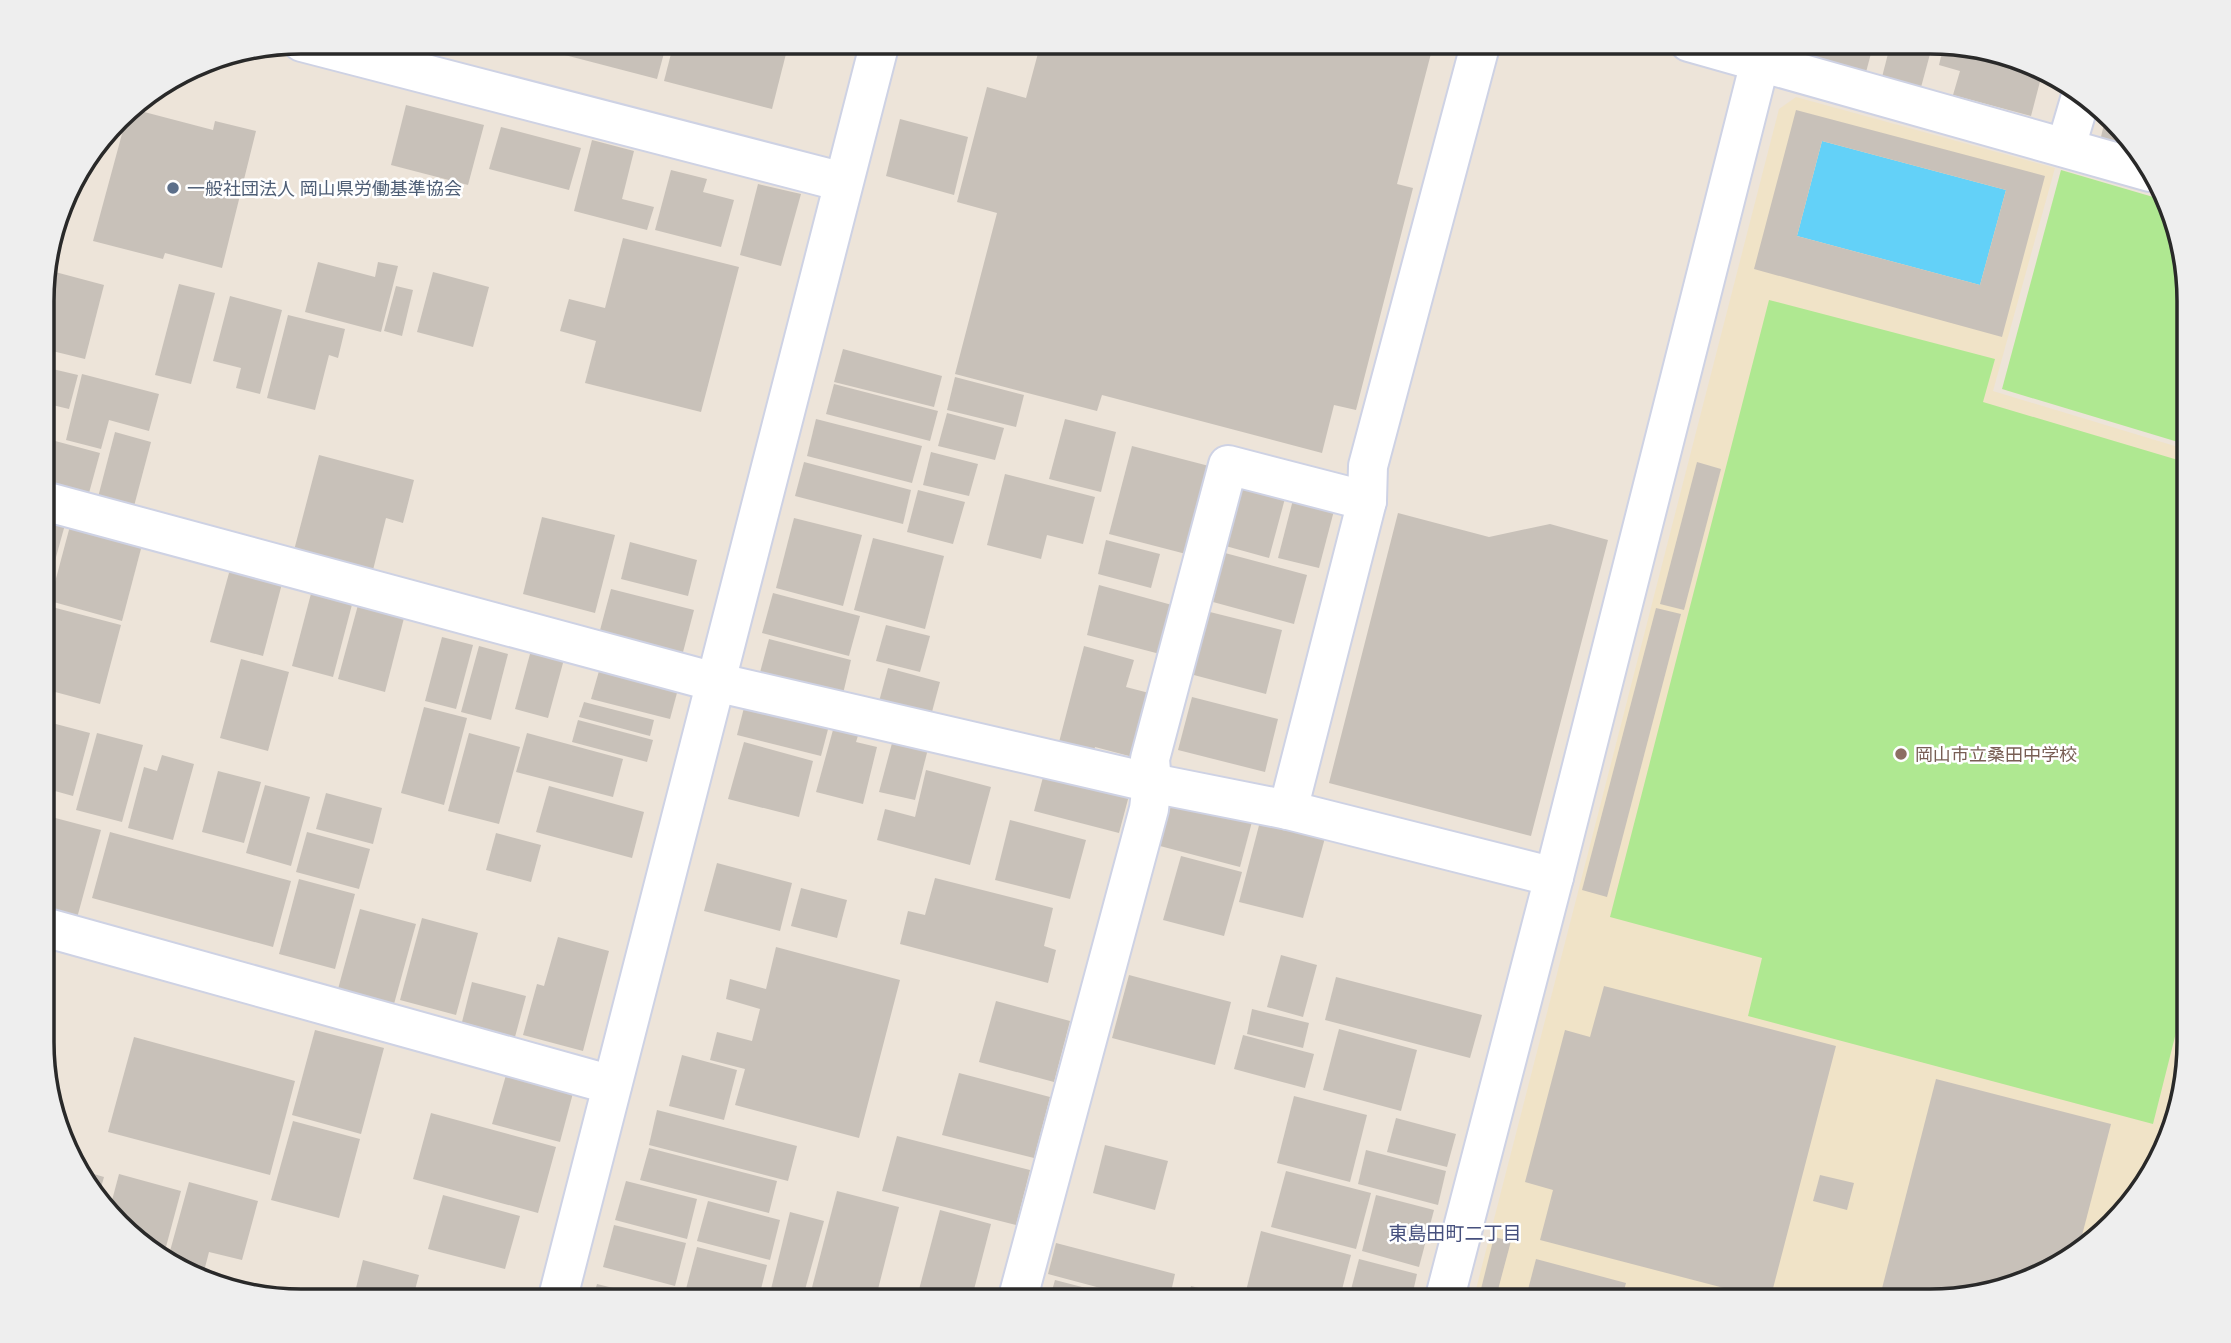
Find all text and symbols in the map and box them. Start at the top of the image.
place label: 一般社団法人 岡山県労働基準協会 [187,177,462,200]
marker: 一般社団法人 岡山県労働基準協会 [165,180,181,196]
place label: 岡山市立桑田中学校 [1915,743,2077,766]
marker: 岡山市立桑田中学校 [1893,746,1909,762]
district label: 東島田町二丁目 [1388,1221,1522,1245]

